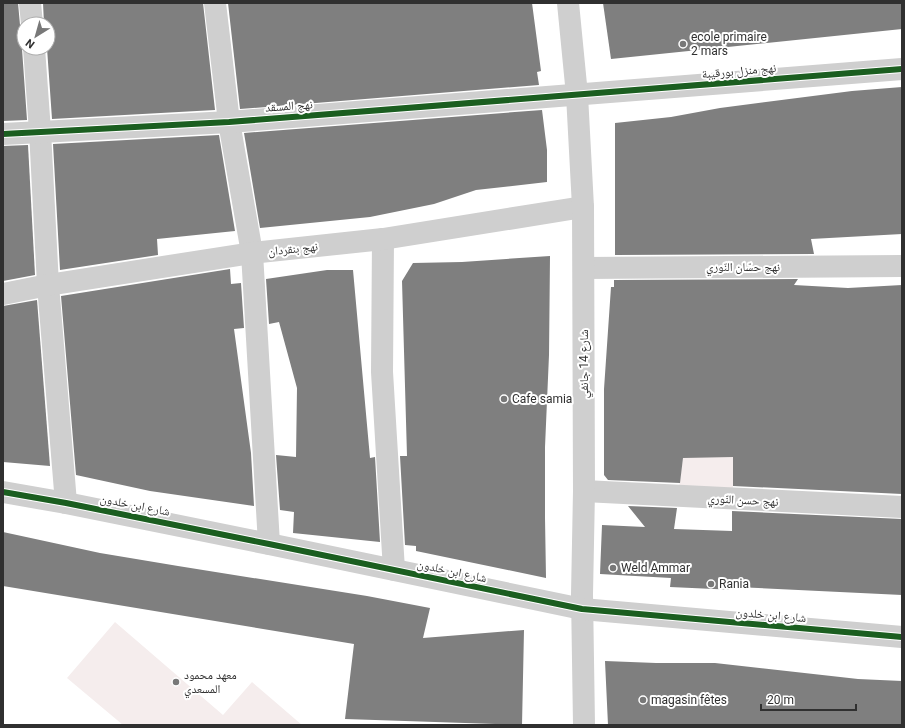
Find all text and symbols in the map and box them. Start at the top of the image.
north arrow [16,16,56,56]
place label: ecole primaire 2 mars [691,30,767,58]
text: N [23,36,37,51]
marker: ecole primaire 2 mars [678,39,688,49]
street label: نهج منزل بورقيبة [701,61,777,82]
street label: نهج المسقد [265,97,313,115]
street label: نهج بنقردان [267,239,319,259]
street label: نهج حسّان النّوري [706,260,780,277]
street label: شارع 14 جانفي [577,329,594,399]
place label: Cafe samia [512,392,572,406]
marker: Cafe samia [499,394,509,404]
street label: شارع ابن خلدون [99,491,171,520]
street label: نهج حسن النّوري [707,491,779,512]
street label: شارع ابن خلدون [416,557,488,586]
place label: Weld Ammar [621,561,690,575]
marker: Weld Ammar [608,563,618,573]
place label: Rania [719,577,749,591]
marker: Rania [706,579,716,589]
street label: شارع ابن خلدون [735,605,807,626]
place label: معهد محمود المسعدي [184,668,237,699]
marker: معهد محمود المسعدي [171,677,181,687]
scale bar [761,686,856,712]
place label: magasin fêtes [651,693,727,707]
text: 20 m [767,693,794,707]
marker: magasin fêtes [638,695,648,705]

